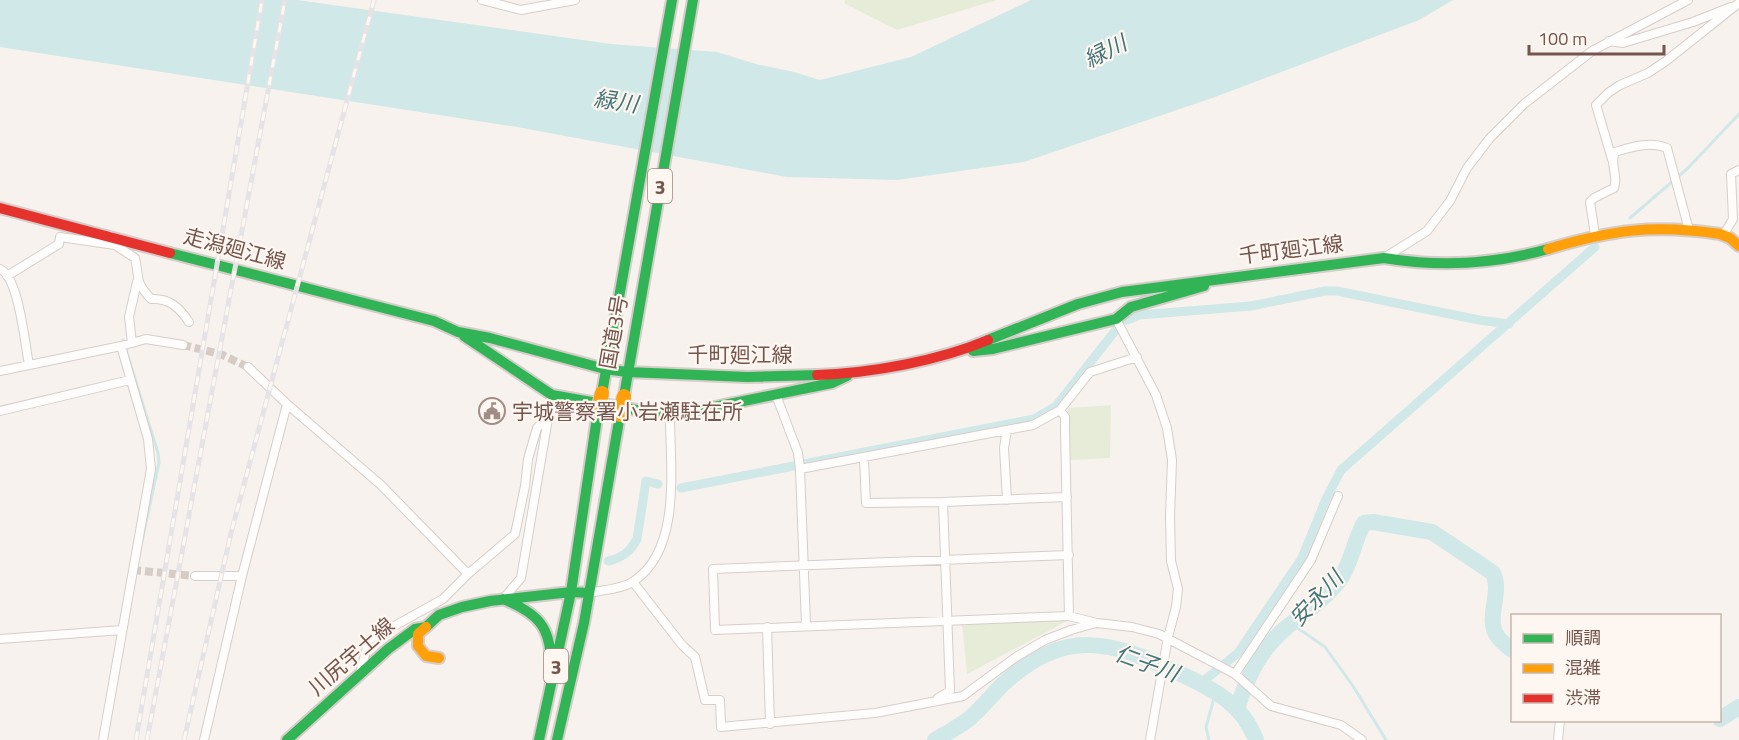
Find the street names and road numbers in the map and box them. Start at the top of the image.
road number: 3 [648,169,672,203]
street label: 走潟廻江線 [180,219,290,277]
street label: 千町廻江線 [1237,227,1345,271]
street label: 国道3号 [591,292,635,372]
street label: 千町廻江線 [688,338,793,370]
street label: 川尻宇土線 [301,609,401,703]
road number: 3 [544,649,568,683]

